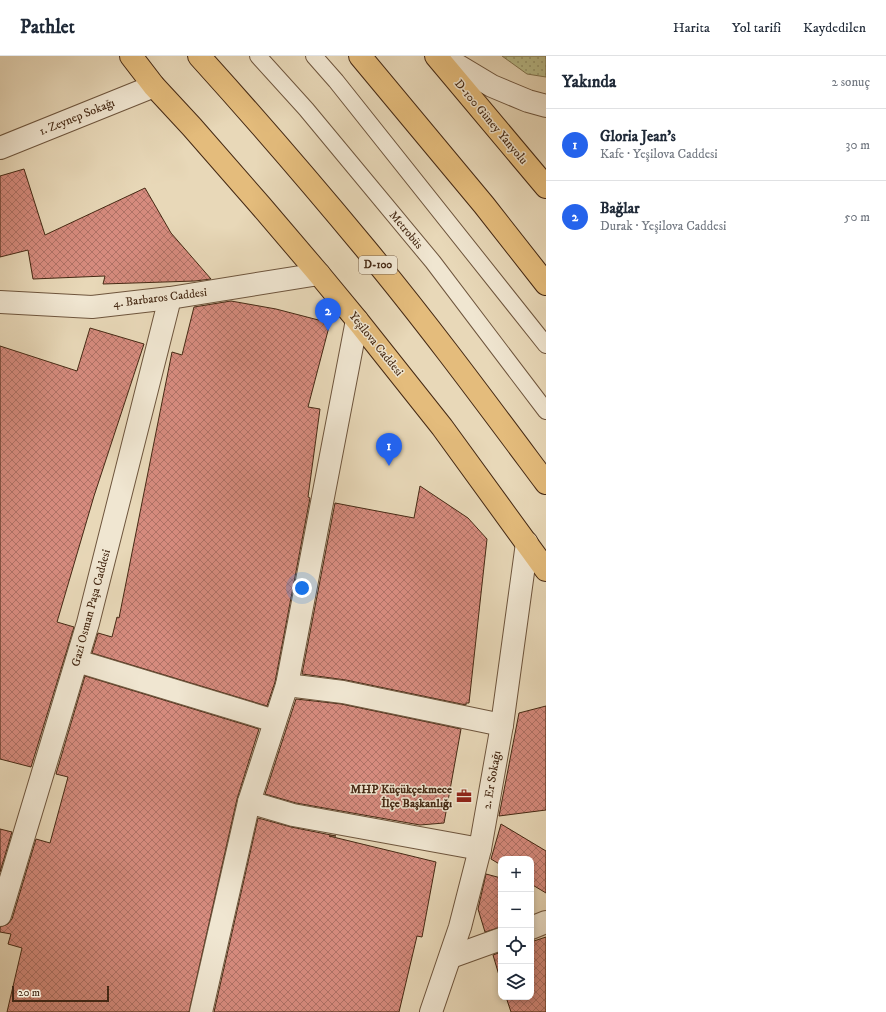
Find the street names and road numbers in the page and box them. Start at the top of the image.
street label: D-100 Güney Yanyolu [451,77,531,168]
street label: 1. Zeynep Sokağı [37,95,117,139]
street label: Metrobüs [386,208,426,252]
road number: D-100 [359,256,397,274]
street label: 4. Barbaros Caddesi [112,285,208,311]
street label: Yeşilova Caddesi [346,309,406,379]
street label: Gazi Osman Paşa Caddesi [68,548,114,668]
street label: 2. Er Sokağı [479,750,505,810]

